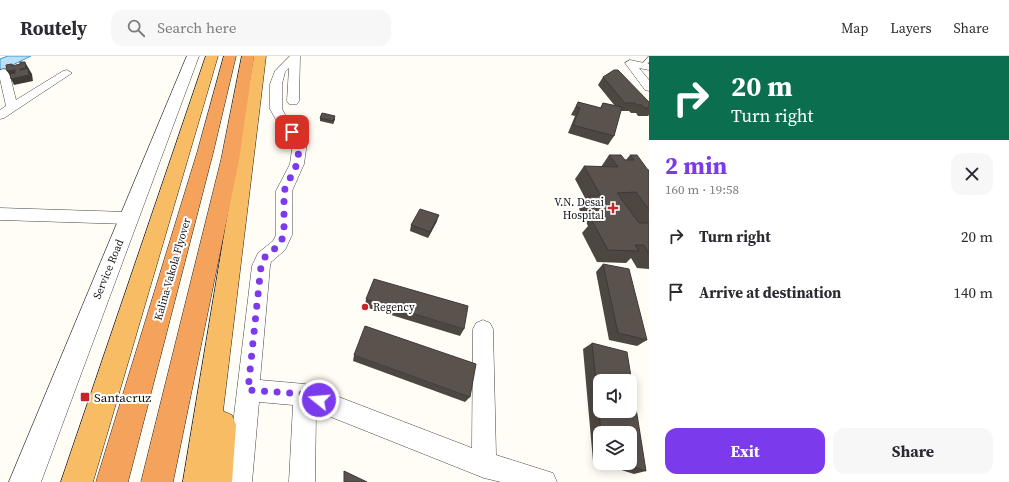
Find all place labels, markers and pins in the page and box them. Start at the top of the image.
pin [275,115,309,149]
place label: V.N. Desai Hospital [554,195,604,223]
marker: V.N. Desai Hospital [607,202,619,214]
place label: Regency [373,300,415,315]
marker: Regency [360,302,370,312]
place label: Santacruz [94,389,151,406]
marker: Santacruz [79,391,91,403]

